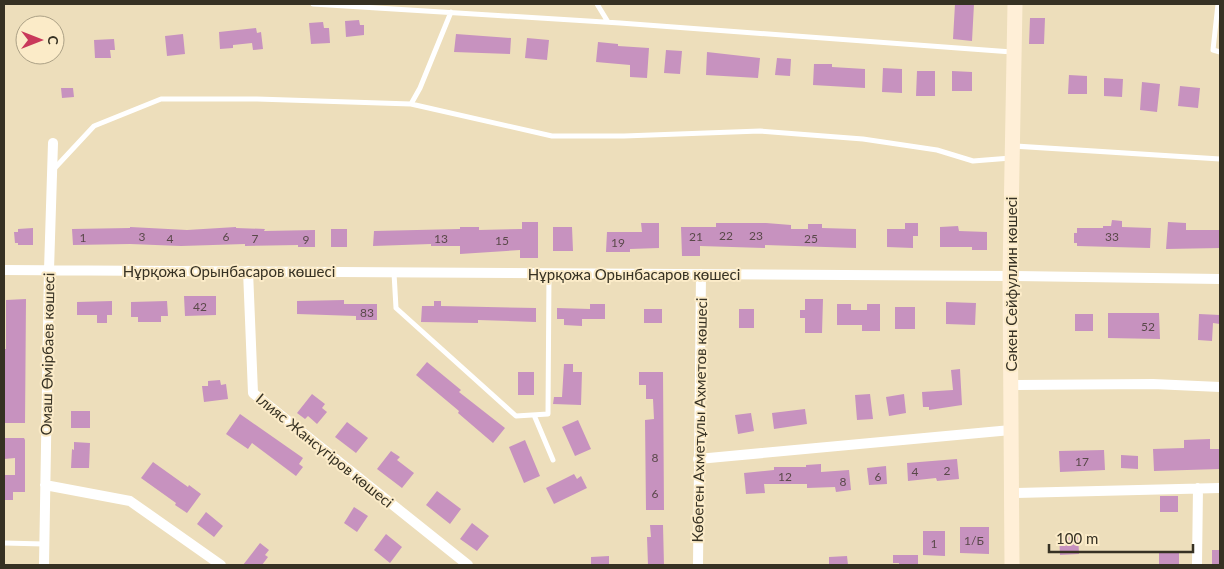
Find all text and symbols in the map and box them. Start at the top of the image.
north arrow [15,15,65,65]
text: С [45,35,62,45]
street label: Сәкен Сейфуллин көшесі [1002,197,1020,371]
house number: 22 [719,228,733,243]
house number: 23 [749,228,763,243]
house number: 3 [139,229,146,244]
house number: 6 [223,229,230,244]
house number: 21 [689,229,703,244]
house number: 33 [1105,229,1119,244]
house number: 1 [80,230,87,245]
house number: 4 [167,231,174,246]
house number: 7 [252,231,259,246]
house number: 13 [434,231,448,246]
house number: 25 [804,231,818,246]
house number: 9 [303,232,310,247]
house number: 15 [495,233,509,248]
house number: 19 [611,235,625,250]
street label: Нұрқожа Орынбасаров көшесі [123,262,335,280]
street label: Нұрқожа Орынбасаров көшесі [528,265,740,283]
street label: Омаш Өмірбаев көшесі [37,272,57,436]
street label: Көбеген Ахметұлы Ахметов көшесі [688,297,710,543]
house number: 42 [193,299,207,314]
house number: 83 [360,305,374,320]
house number: 52 [1141,319,1155,334]
street label: Ілияс Жансүгіров көшесі [253,389,397,511]
house number: 8 [652,450,659,465]
house number: 17 [1075,454,1089,469]
house number: 2 [944,463,951,478]
house number: 4 [912,464,919,479]
house number: 12 [778,469,792,484]
house number: 6 [875,469,882,484]
house number: 8 [840,474,847,489]
house number: 6 [652,486,659,501]
scale bar [1049,522,1193,554]
text: 100 m [1056,529,1098,547]
house number: 1/Б [964,533,984,548]
house number: 1 [931,536,938,551]

